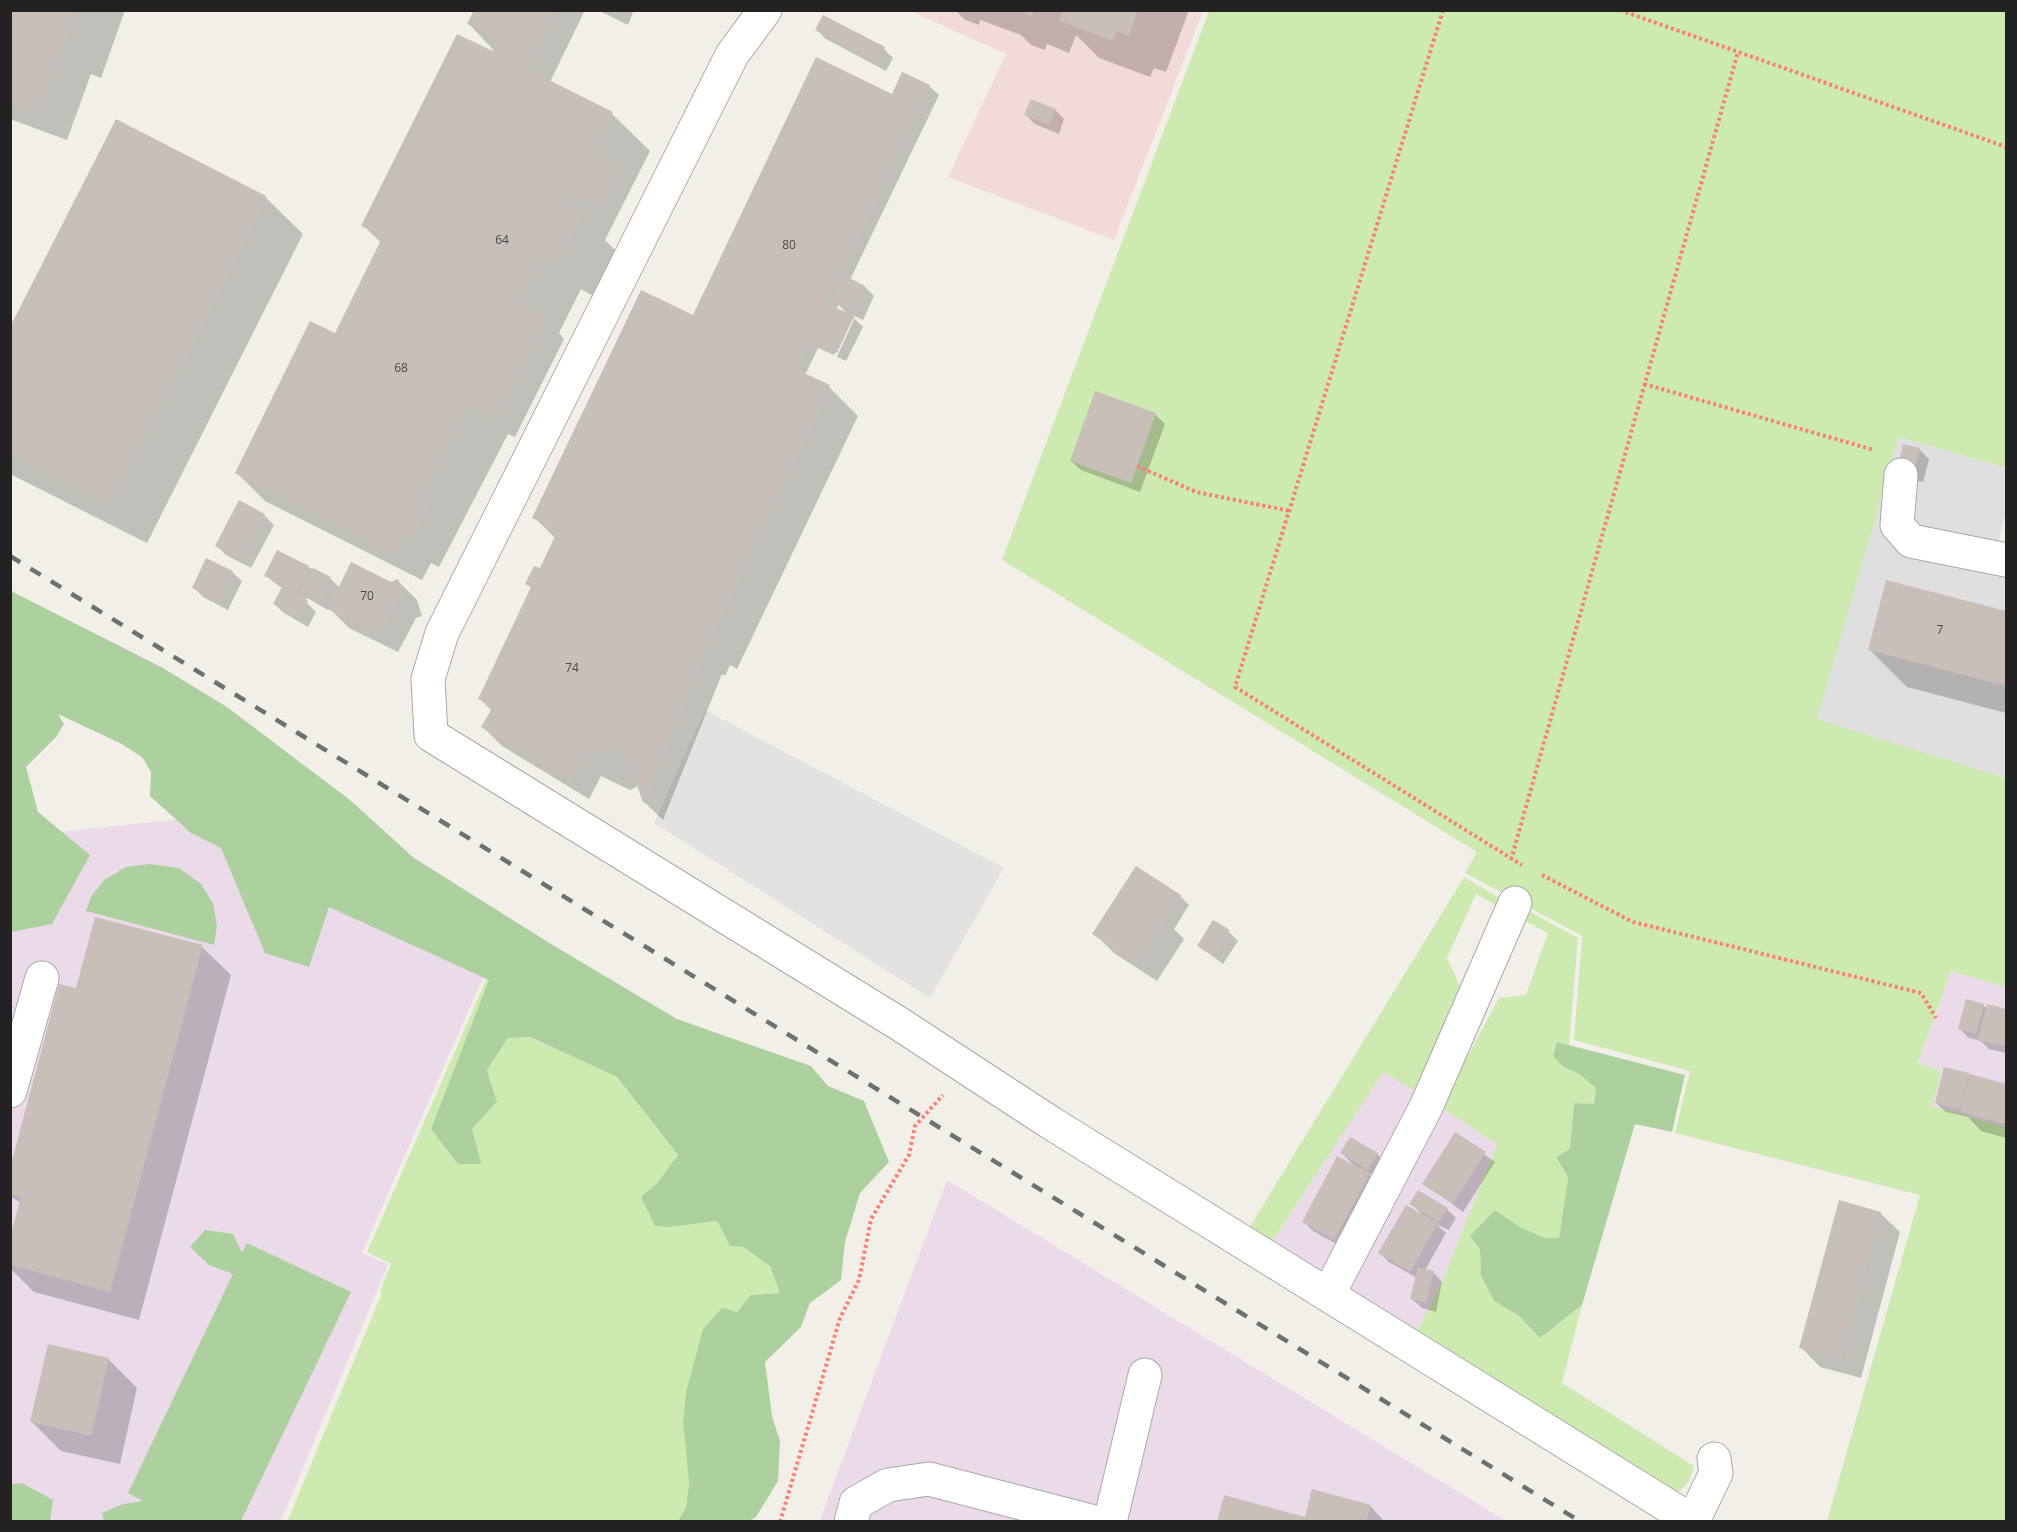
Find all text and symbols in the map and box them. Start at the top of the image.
house number: 64 [495,234,509,248]
house number: 80 [782,239,796,253]
house number: 68 [394,362,408,376]
house number: 70 [360,590,374,604]
house number: 7 [1937,624,1943,638]
house number: 74 [565,662,579,676]

